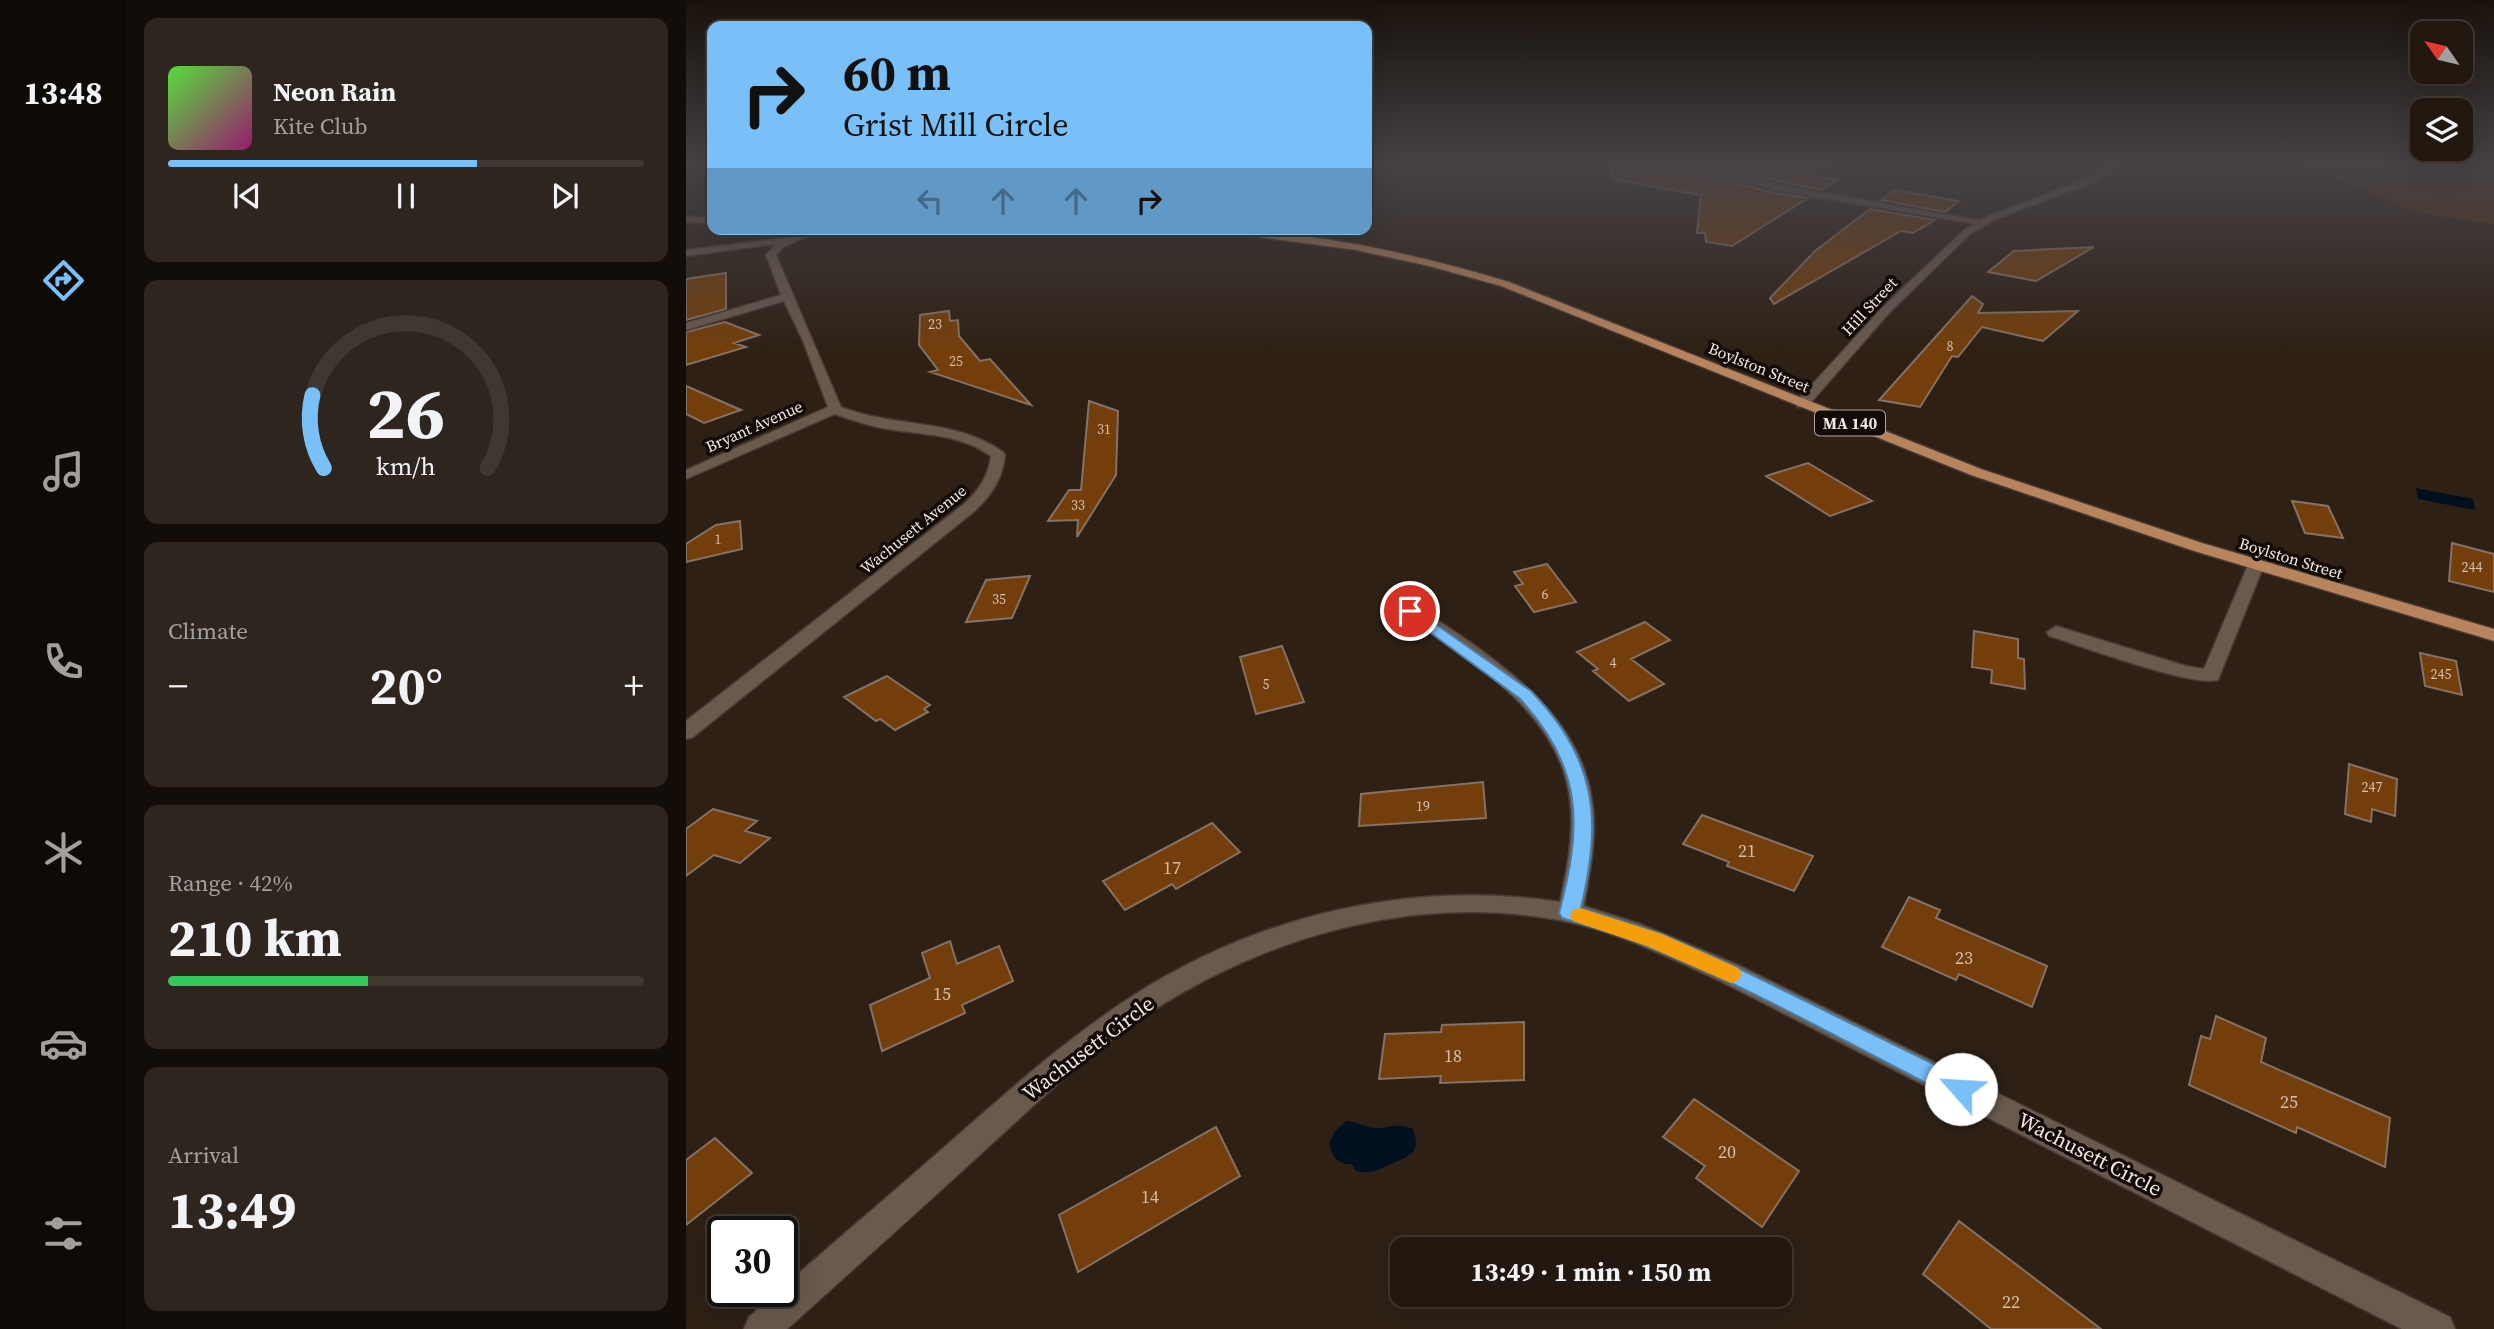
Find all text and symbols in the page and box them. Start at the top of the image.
north arrow [2410,21,2473,84]
map controls [2410,21,2473,161]
text: 60 m [843,39,951,106]
icon: right [728,49,819,140]
text: 13:48 [24,71,102,115]
text: Neon Rain [273,74,396,110]
button: layers [2410,98,2473,161]
text: Grist Mill Circle [843,103,1069,147]
text: Kite Club [273,110,368,142]
icon: previous [228,177,266,215]
icon: pause [387,177,425,215]
icon: next [546,177,584,215]
icon: left [911,182,949,220]
icon: ahead [984,182,1022,220]
icon: ahead [1057,182,1095,220]
icon: right [1130,182,1168,220]
icon: directions [39,256,88,305]
street label: Hill Street [1836,272,1902,340]
house number: 23 [928,314,942,334]
house number: 8 [1947,336,1954,356]
street label: Boylston Street [1705,337,1813,398]
house number: 25 [949,351,963,371]
text: 26 [367,364,445,463]
street label: Bryant Avenue [702,395,806,457]
road number: MA 140 [1815,410,1885,436]
house number: 31 [1097,419,1111,439]
icon: music [39,447,88,496]
text: km/h [376,449,436,483]
street label: Wachusett Avenue [855,479,971,579]
house number: 33 [1071,495,1085,515]
house number: 1 [715,529,722,549]
street label: Boylston Street [2237,532,2346,584]
house number: 244 [2462,557,2483,577]
pin [1380,581,1440,641]
house number: 6 [1542,584,1549,604]
house number: 35 [992,589,1006,609]
icon: arrive [1391,592,1429,630]
text: Climate [168,615,248,647]
icon: phone [39,637,88,686]
text: 20° [369,650,443,721]
house number: 4 [1610,653,1617,673]
text: − [168,660,188,712]
text: + [624,660,644,712]
house number: 245 [2431,664,2452,684]
house number: 5 [1263,674,1270,694]
house number: 247 [2362,777,2383,797]
house number: 19 [1416,796,1430,816]
icon: climate [39,828,88,877]
house number: 21 [1738,838,1756,863]
house number: 17 [1163,855,1181,880]
text: Range · 42% [168,867,293,899]
text: 210 km [168,902,342,973]
house number: 23 [1955,945,1973,970]
house number: 15 [933,981,951,1006]
street label: Wachusett Circle [1016,989,1160,1107]
icon: car [39,1019,88,1068]
house number: 18 [1444,1043,1462,1068]
position arrow [1924,1052,1998,1126]
house number: 25 [2280,1089,2298,1114]
street label: Wachusett Circle [2013,1105,2167,1203]
text: Arrival [168,1139,239,1171]
house number: 20 [1718,1139,1736,1164]
text: 13:49 [168,1174,296,1245]
house number: 14 [1141,1184,1159,1209]
icon: filters [39,1209,88,1258]
speed limit sign: 30 [707,1216,798,1307]
text: 13:49 · 1 min · 150 m [1471,1254,1711,1290]
house number: 22 [2002,1289,2020,1314]

